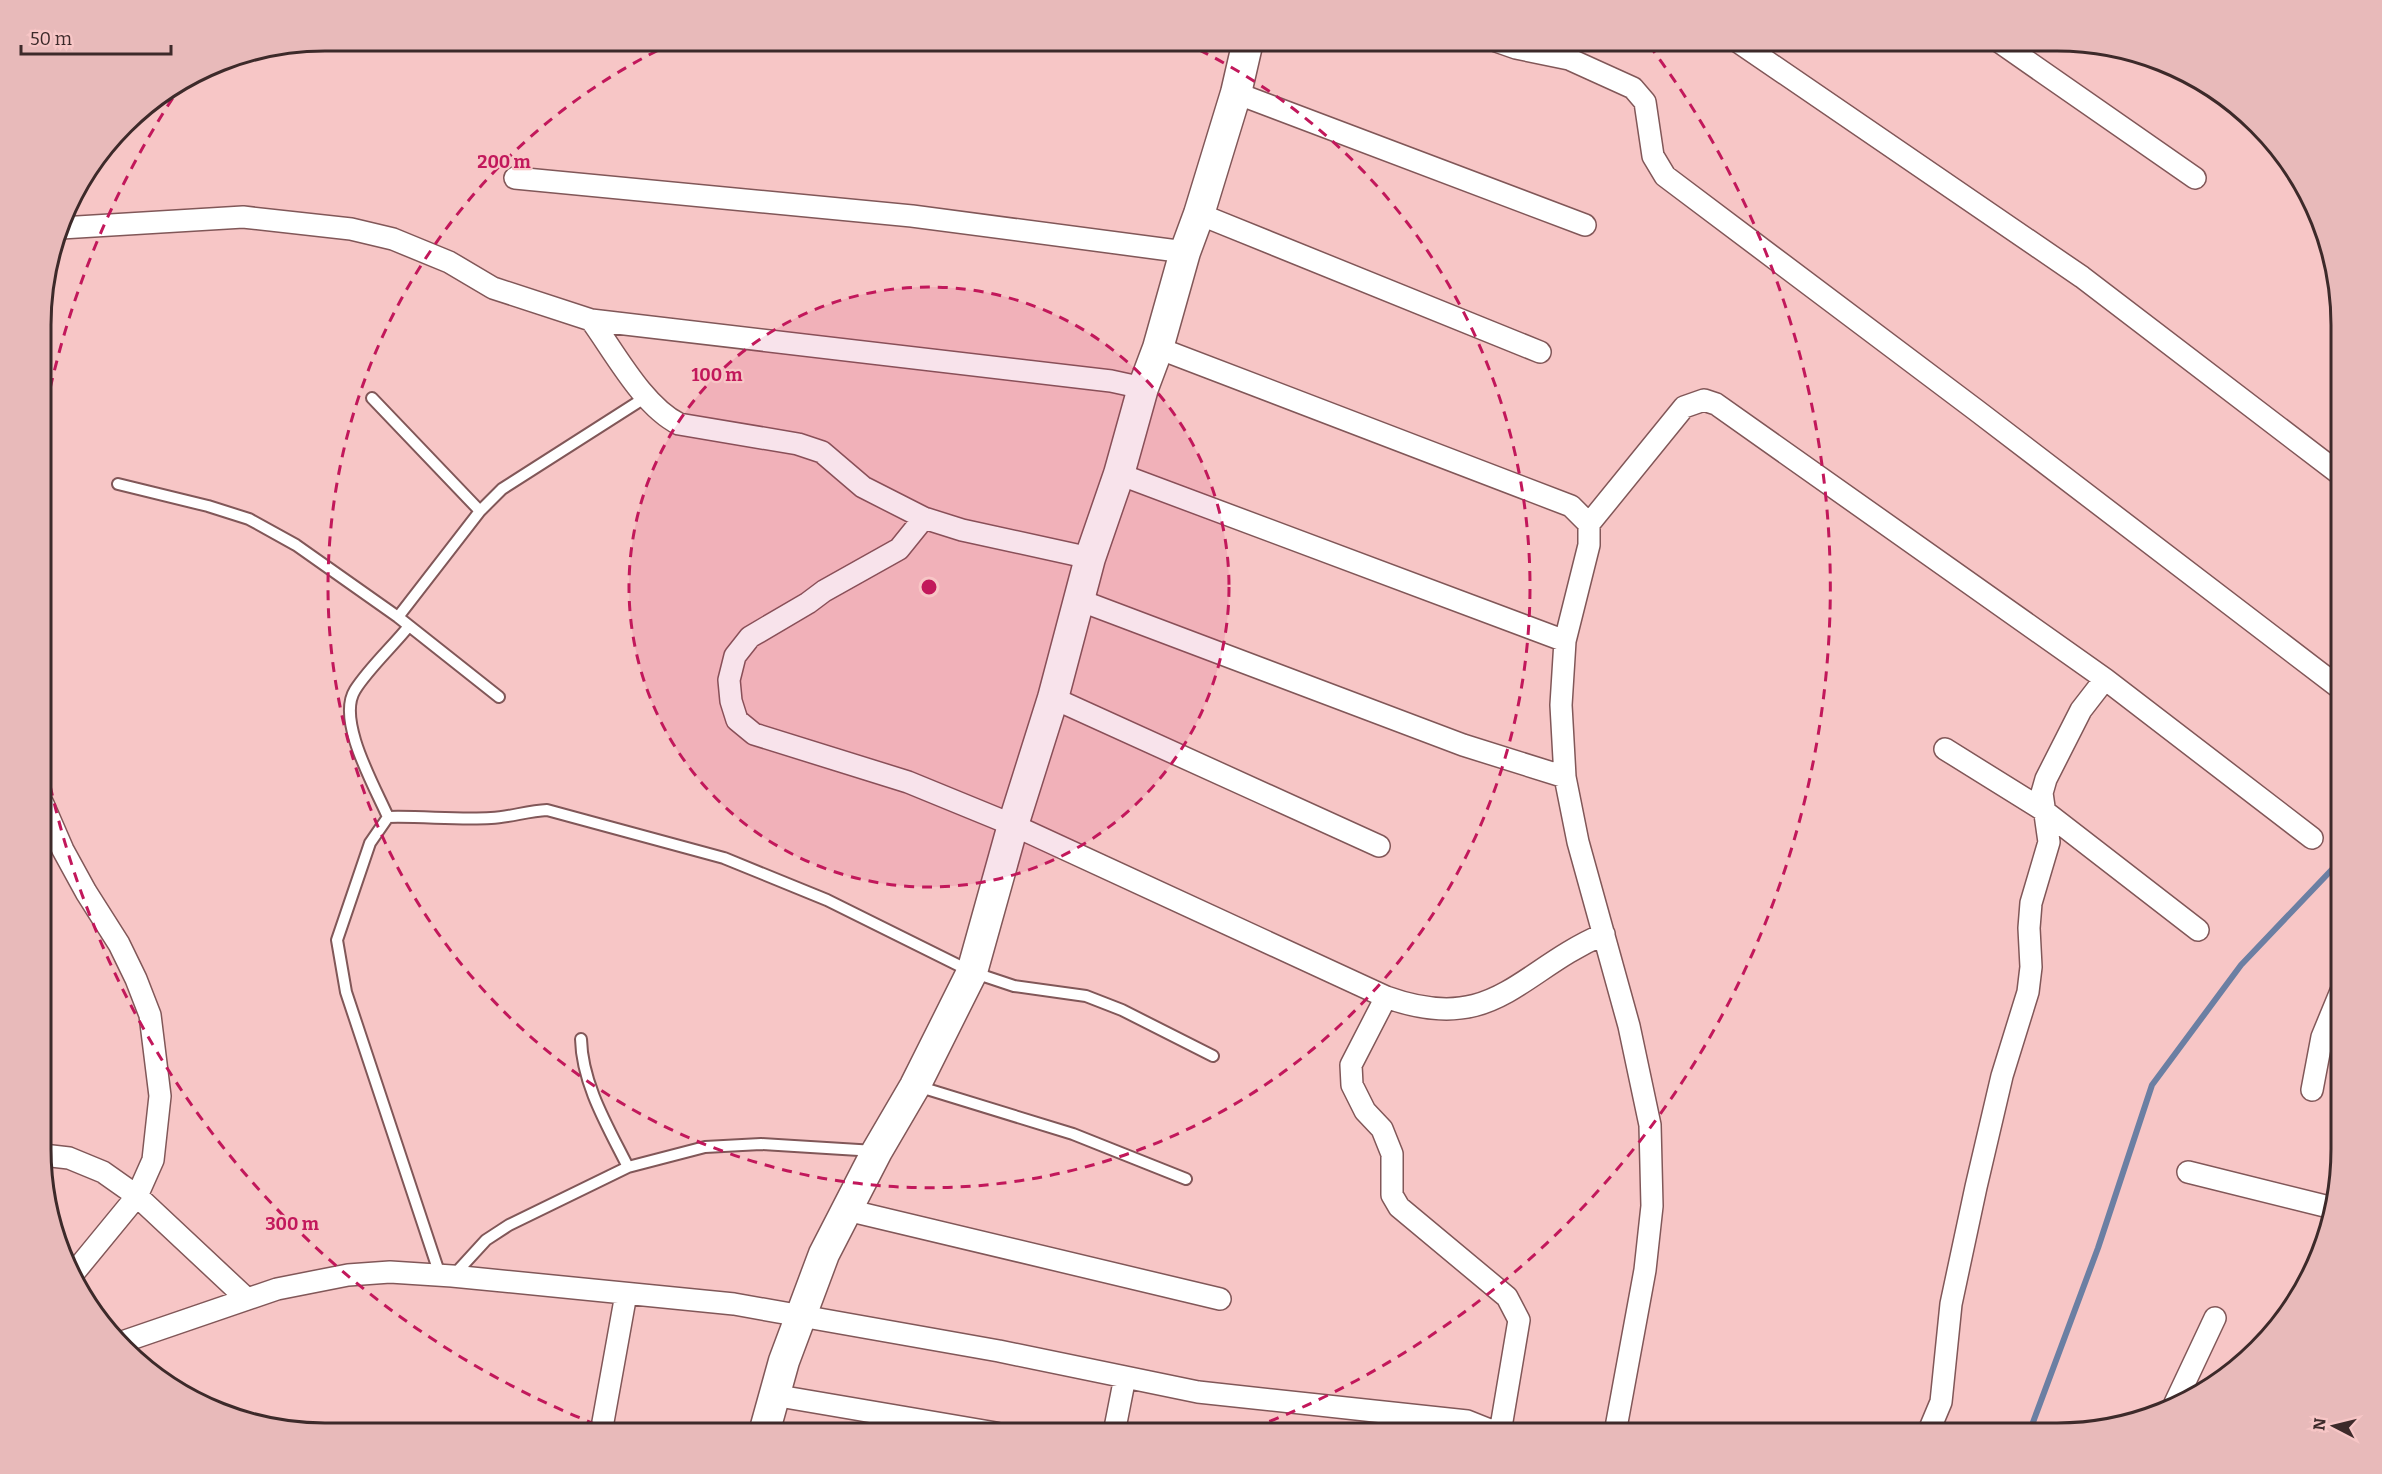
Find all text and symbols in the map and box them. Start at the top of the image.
scale bar [21,18,171,56]
text: 50 m [30,28,72,50]
text: 200 m [477,151,531,173]
text: 100 m [691,364,743,386]
centre of rings [919,577,939,597]
text: 300 m [265,1213,319,1235]
north arrow [2304,1396,2364,1456]
text: N [2309,1417,2330,1432]

